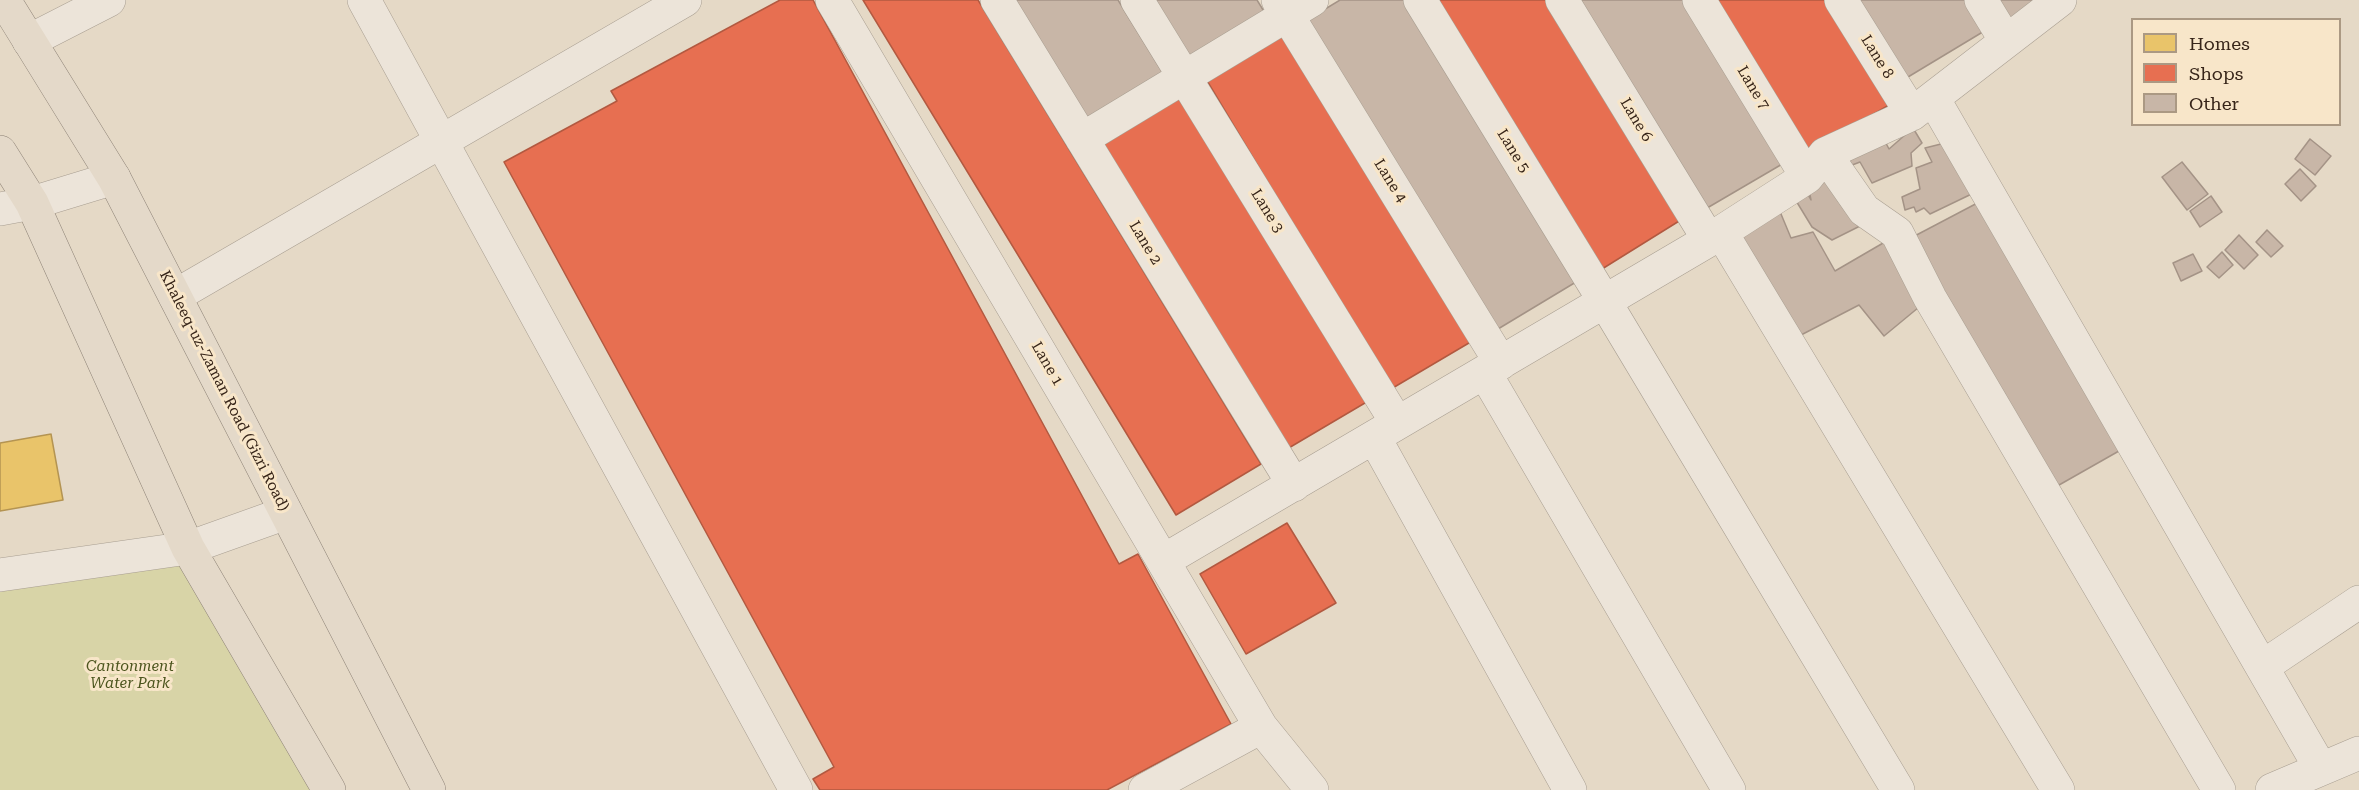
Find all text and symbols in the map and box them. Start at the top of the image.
legend [2131,18,2341,126]
street label: Lane 8 [1857,32,1897,82]
text: Homes [2189,33,2250,54]
street label: Lane 7 [1733,63,1773,113]
text: Shops [2189,63,2243,84]
text: Other [2189,93,2239,114]
street label: Lane 6 [1616,95,1656,145]
street label: Lane 5 [1493,126,1533,176]
street label: Lane 4 [1370,156,1410,206]
street label: Lane 3 [1247,186,1287,236]
street label: Lane 2 [1125,218,1165,268]
street label: Khaleeq-uz-Zaman Road (Gizri Road) [155,268,293,514]
street label: Lane 1 [1027,339,1067,389]
park label: Cantonment Water Park [86,658,174,693]

